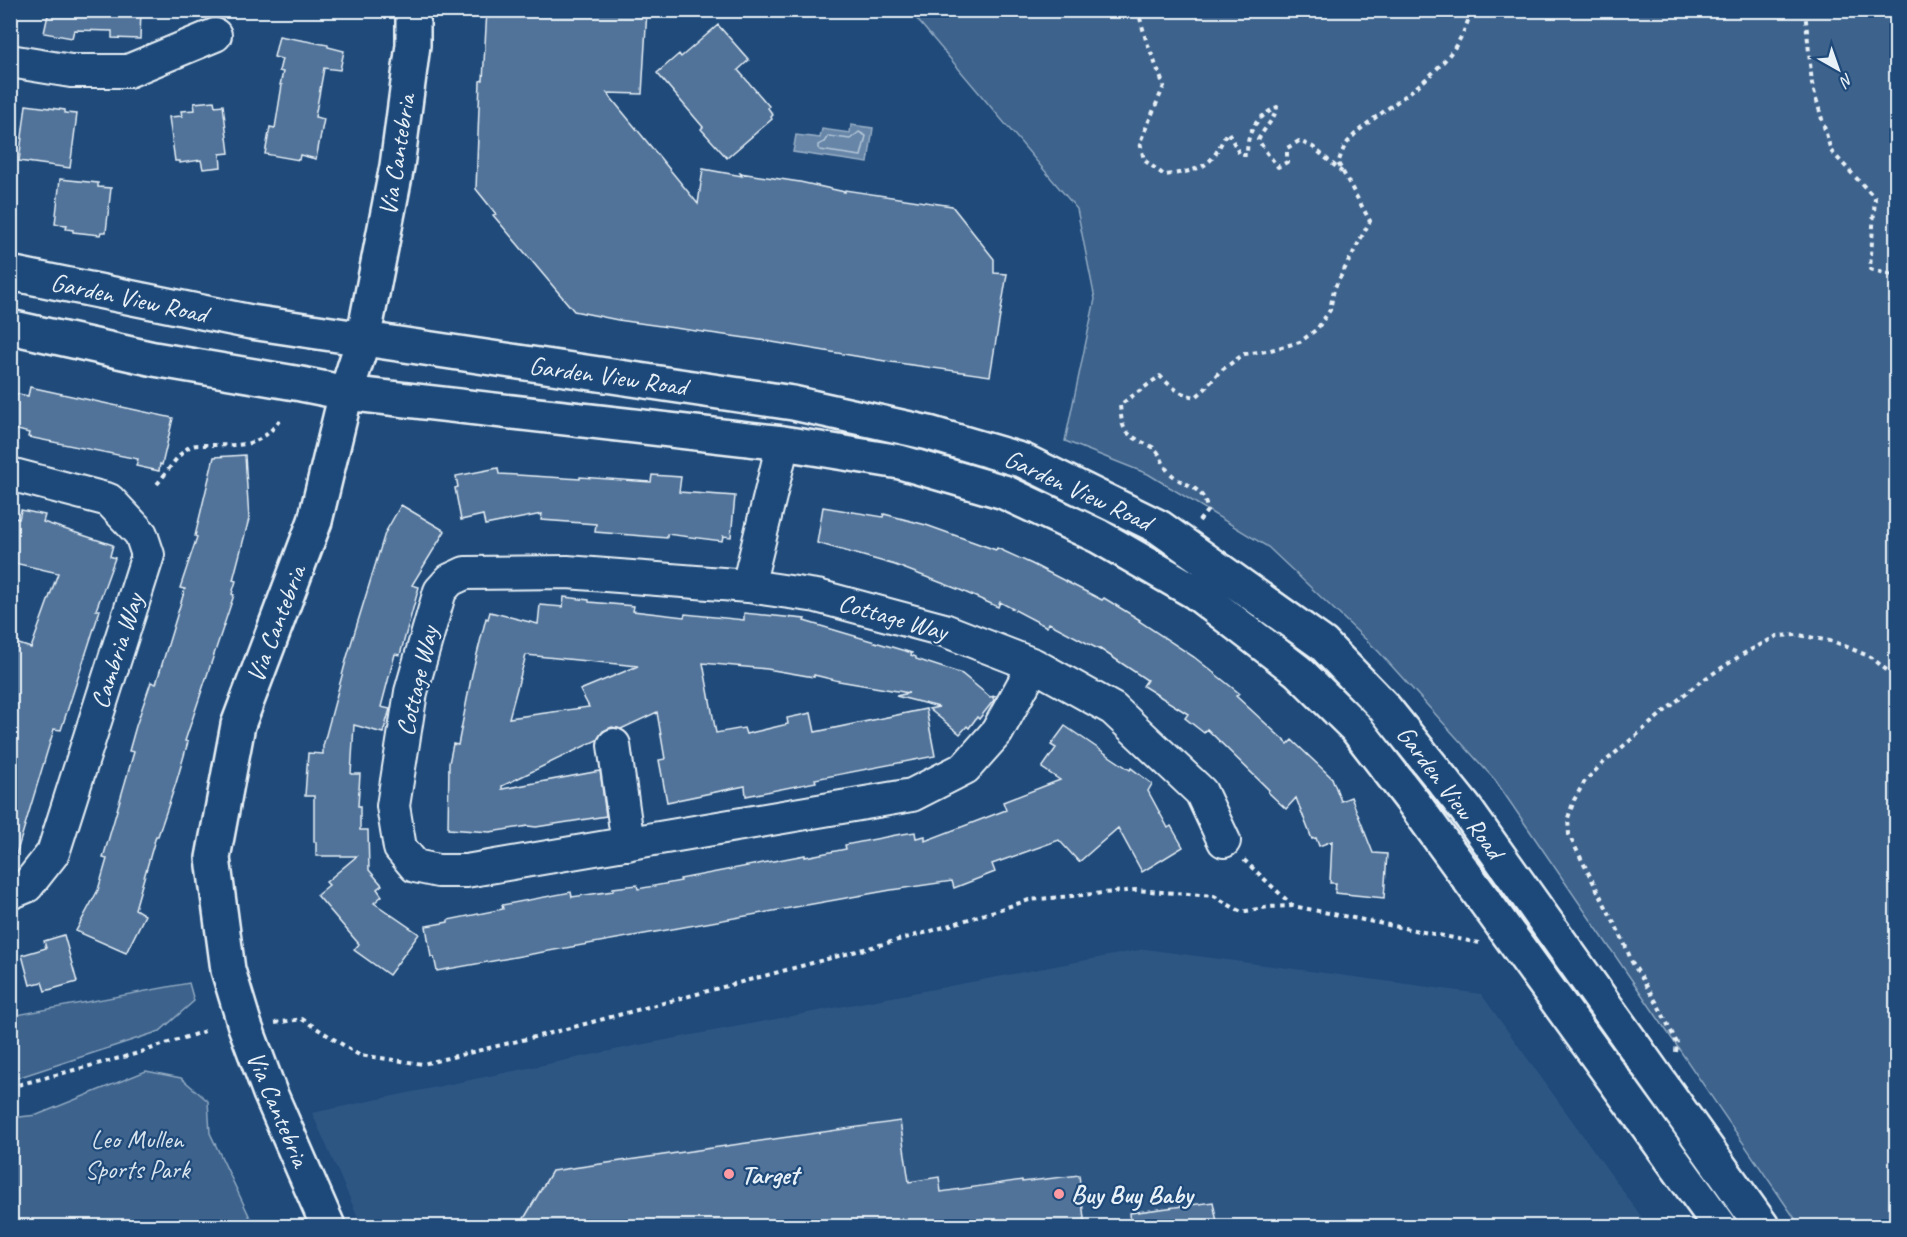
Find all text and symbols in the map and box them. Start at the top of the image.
north arrow [1808,39,1868,99]
text: N [1834,69,1857,93]
street label: Via Cantebria [371,90,423,218]
street label: Garden View Road [48,265,214,331]
street label: Garden View Road [527,349,693,404]
street label: Garden View Road [999,441,1160,540]
street label: Via Cantebria [239,559,314,687]
street label: Cottage Way [835,586,953,649]
street label: Cambria Way [83,587,152,713]
street label: Cottage Way [388,621,446,739]
street label: Garden View Road [1389,719,1513,868]
street label: Via Cantebria [239,1046,318,1174]
park label: Leo Mullen Sports Park [85,1123,192,1186]
place label: Target [741,1158,803,1191]
marker: Target [722,1167,736,1181]
place label: Buy Buy Baby [1071,1178,1196,1211]
marker: Buy Buy Baby [1052,1187,1066,1201]

